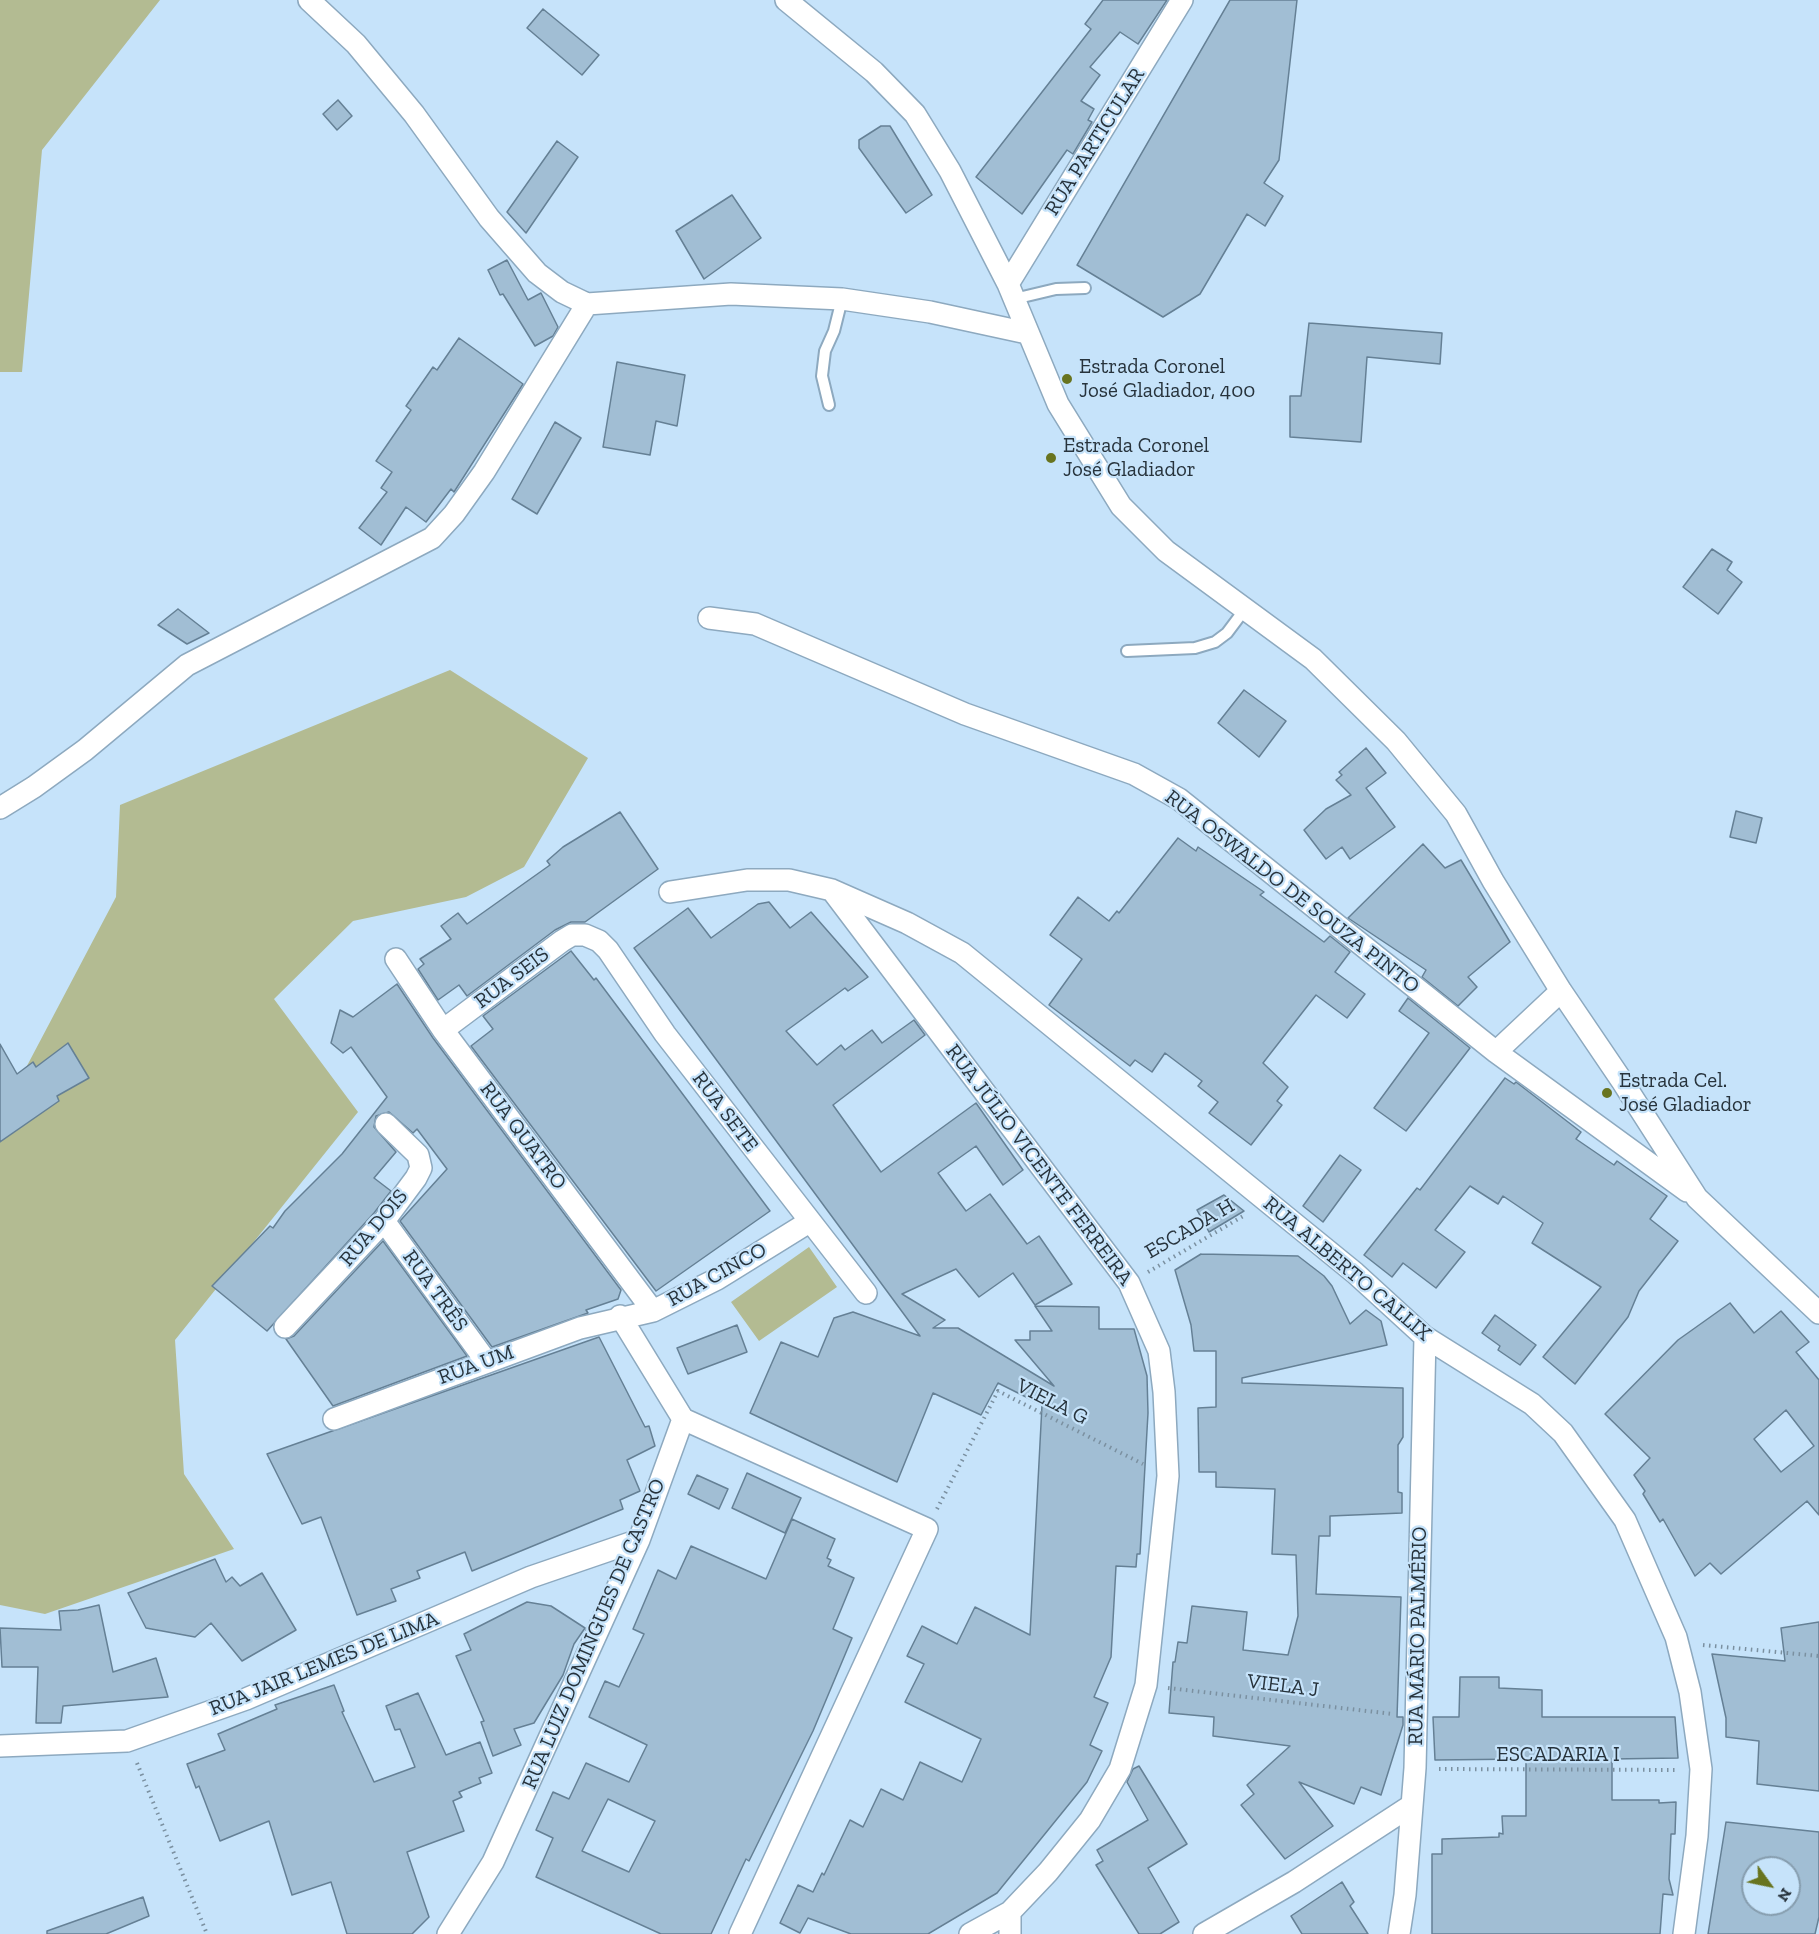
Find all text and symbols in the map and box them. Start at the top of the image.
street label: RUA PARTICULAR [1040,64,1150,220]
place label: Estrada Coronel José Gladiador, 400 [1079,354,1255,404]
marker: Estrada Coronel José Gladiador, 400 [1060,372,1074,386]
place label: Estrada Coronel José Gladiador [1063,433,1209,483]
marker: Estrada Coronel José Gladiador [1044,451,1058,465]
street label: RUA OSWALDO DE SOUZA PINTO [1160,785,1424,999]
street label: RUA SEIS [470,942,554,1014]
street label: RUA JÚLIO VICENTE FERREIRA [940,1040,1138,1290]
street label: RUA SETE [687,1067,763,1157]
place label: Estrada Cel. José Gladiador [1619,1068,1752,1118]
street label: RUA QUATRO [474,1077,572,1195]
marker: Estrada Cel. José Gladiador [1600,1086,1614,1100]
street label: RUA DOIS [334,1184,414,1272]
street label: RUA ALBERTO CALLIX [1258,1191,1436,1347]
street label: ESCADA H [1141,1193,1239,1265]
street label: RUA CINCO [663,1237,771,1313]
street label: RUA TRÊS [397,1245,473,1337]
street label: RUA UM [435,1340,517,1390]
street label: VIELA G [1012,1373,1092,1431]
street label: RUA LUIZ DOMINGUES DE CASTRO [517,1475,671,1793]
street label: RUA MÁRIO PALMÉRIO [1403,1526,1433,1746]
street label: RUA JAIR LEMES DE LIMA [206,1606,442,1722]
street label: VIELA J [1246,1669,1320,1703]
street label: ESCADARIA I [1496,1742,1620,1768]
north arrow [1741,1856,1801,1916]
text: N [1774,1885,1796,1905]

